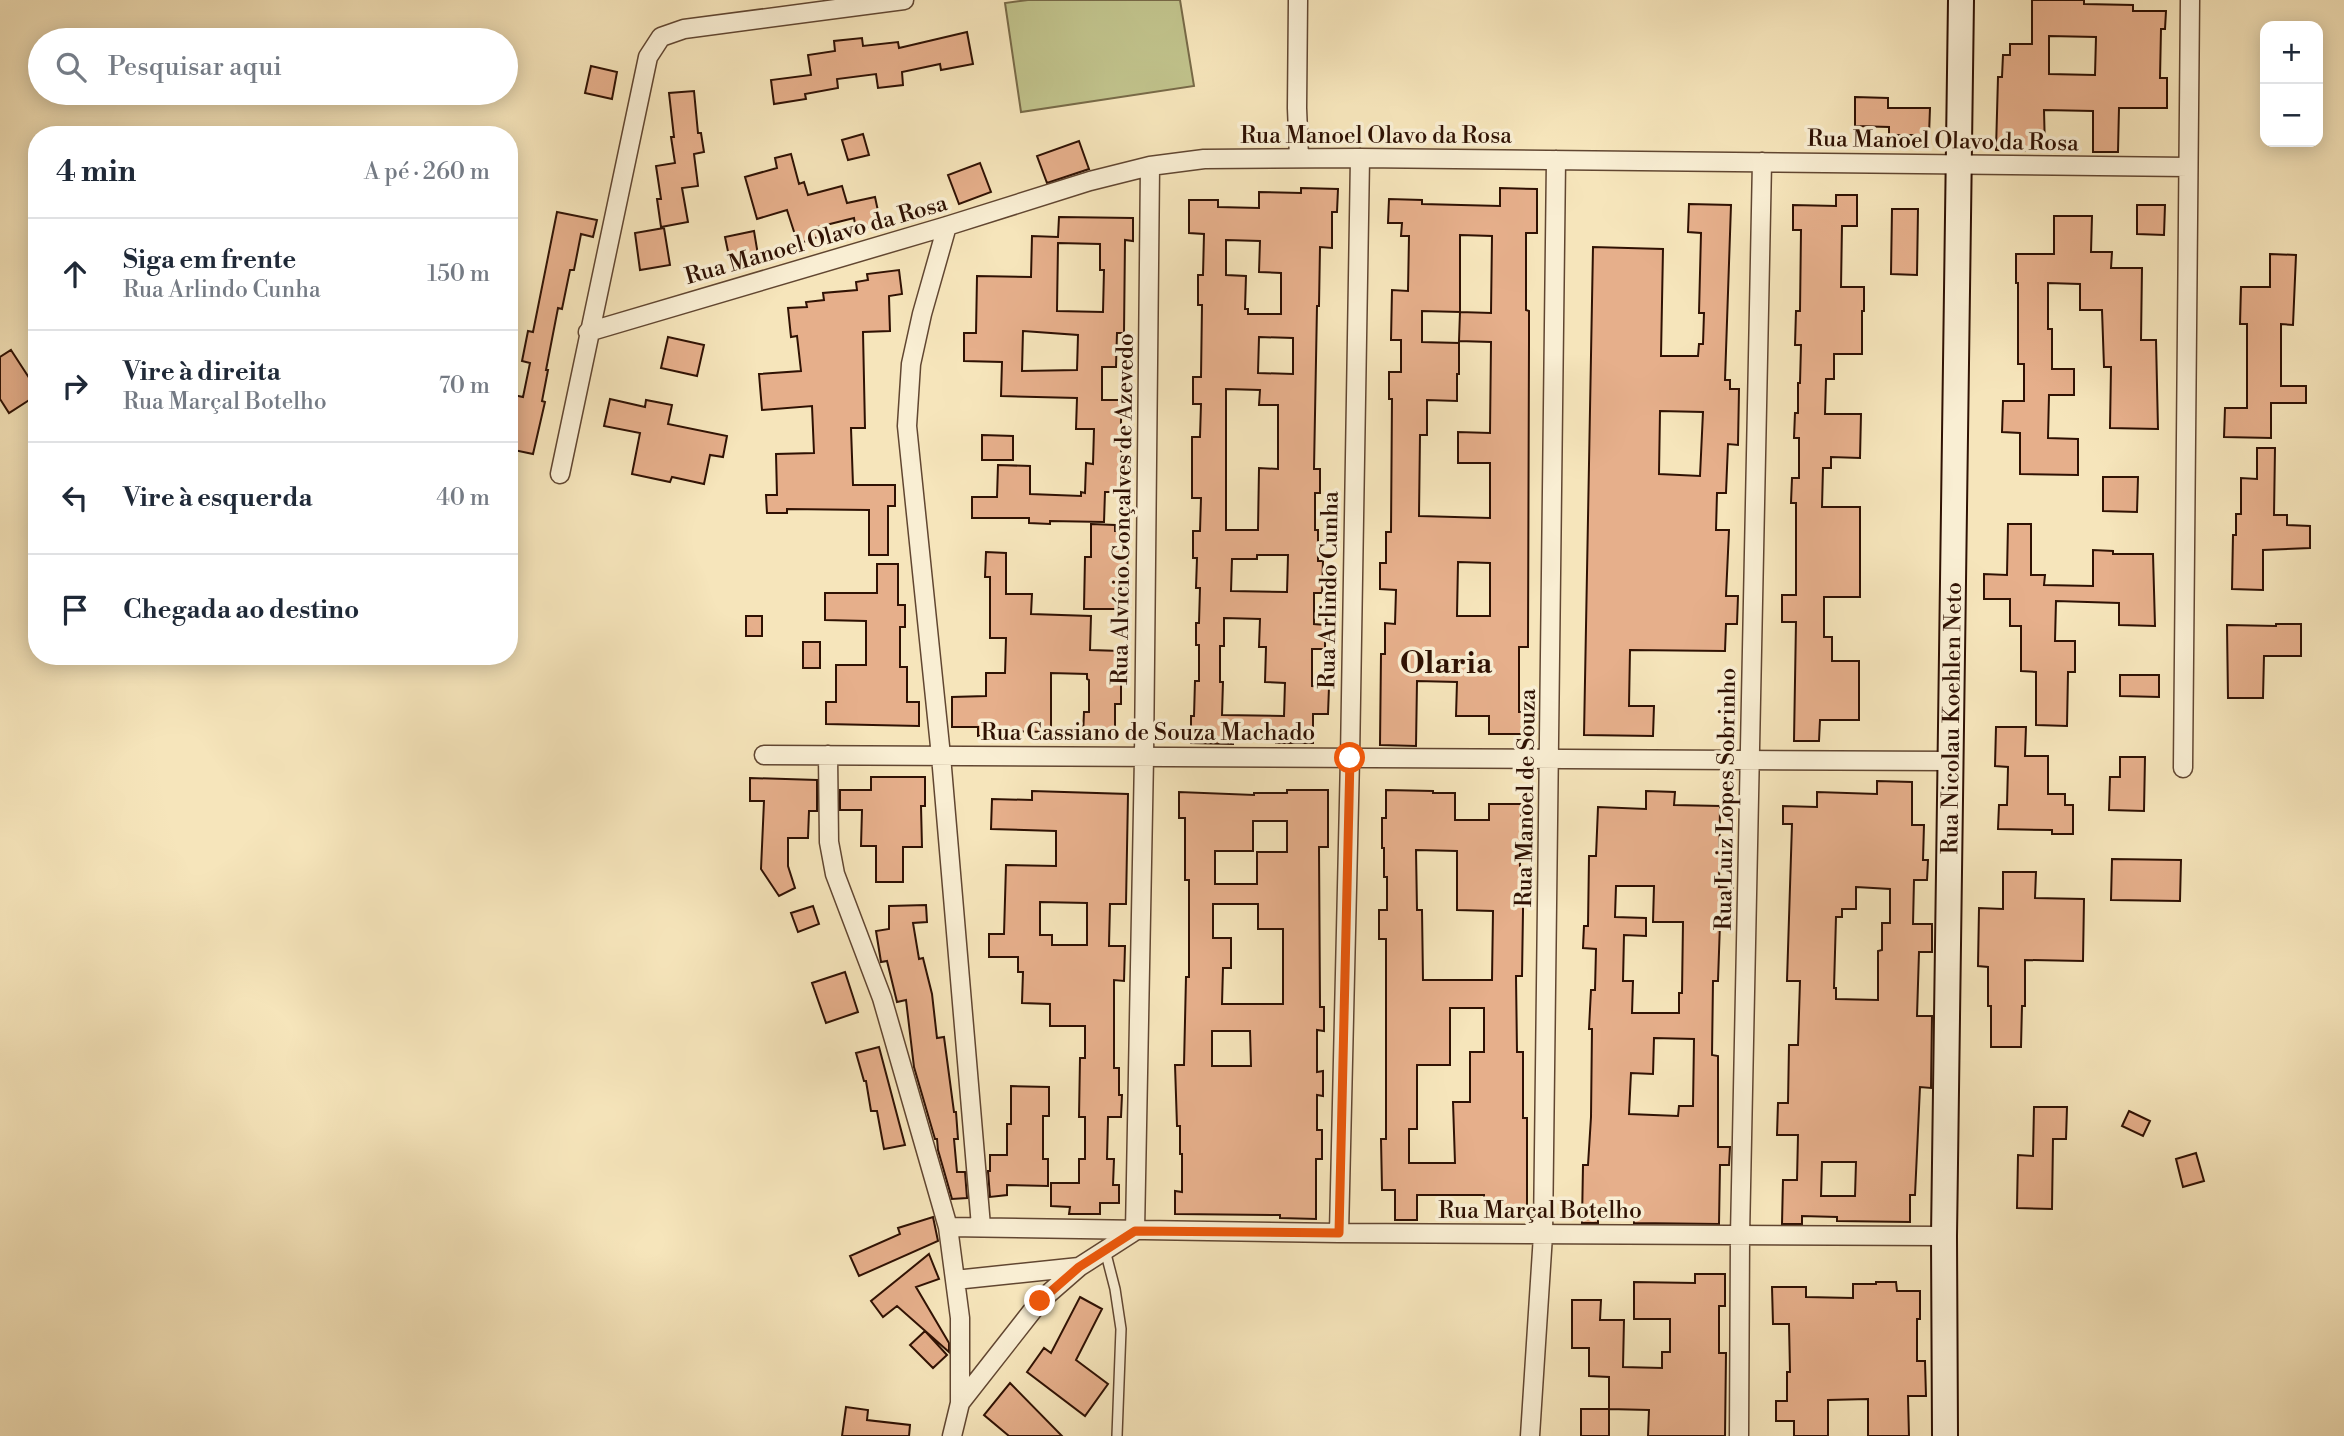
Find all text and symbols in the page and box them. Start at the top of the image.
map controls [2260,21,2323,147]
button: + [2260,21,2323,84]
search box [28,28,518,105]
icon: search [52,48,90,86]
text: Pesquisar aqui [108,51,282,83]
button: − [2260,84,2323,147]
street label: Rua Manoel Olavo da Rosa [1240,122,1512,150]
street label: Rua Manoel Olavo da Rosa [1807,125,2079,157]
text: 4 min [56,153,136,191]
text: A pé · 260 m [364,158,490,186]
street label: Rua Manoel Olavo da Rosa [682,189,951,291]
text: Siga em frente [123,244,296,276]
icon: ahead [56,255,94,293]
text: 150 m [427,260,490,288]
text: Rua Arlindo Cunha [123,276,321,304]
street label: Rua Alvício Gonçalves de Azevedo [1106,333,1140,685]
text: Vire à direita [123,356,281,388]
icon: right [56,367,94,405]
text: 70 m [439,372,490,400]
text: Rua Marçal Botelho [123,388,327,416]
icon: left [56,479,94,517]
text: Vire à esquerda [123,482,313,514]
text: 40 m [436,484,490,512]
street label: Rua Arlindo Cunha [1313,491,1345,689]
street label: Rua Nicolau Koehlen Neto [1936,582,1968,854]
icon: arrive [56,591,94,629]
text: Chegada ao destino [123,594,359,626]
district label: Olaria [1400,645,1493,683]
street label: Rua Luiz Lopes Sobrinho [1710,668,1742,931]
street label: Rua Manoel de Souza [1510,688,1542,907]
street label: Rua Cassiano de Souza Machado [981,719,1315,747]
route start [1334,742,1365,773]
street label: Rua Marçal Botelho [1438,1197,1642,1225]
route end [1024,1285,1055,1316]

